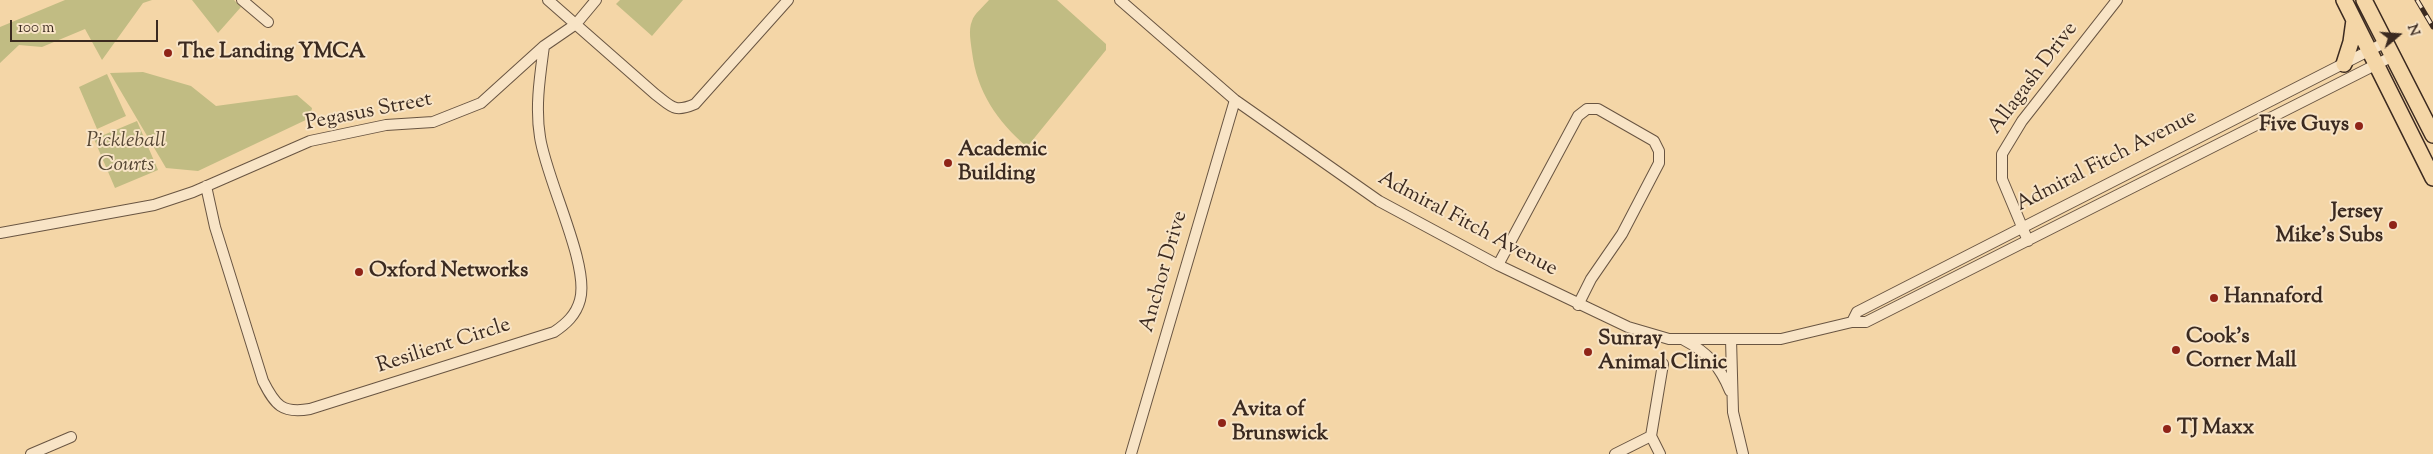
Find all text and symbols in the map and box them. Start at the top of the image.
scale bar [12,10,160,42]
north arrow [2373,10,2423,60]
text: 100 m [18,18,54,39]
street label: Allagash Drive [1984,18,2084,140]
text: N [2401,22,2424,39]
place label: The Landing YMCA [178,40,365,66]
marker: The Landing YMCA [162,47,174,59]
street label: Pegasus Street [304,88,434,138]
street label: Admiral Fitch Avenue [2012,105,2202,219]
place label: Five Guys [2259,113,2349,139]
marker: Five Guys [2353,120,2365,132]
park label: Pickleball Courts [86,129,166,179]
place label: Academic Building [958,138,1047,188]
marker: Academic Building [942,157,954,169]
street label: Admiral Fitch Avenue [1373,167,1561,283]
place label: Jersey Mike's Subs [2275,200,2383,250]
street label: Anchor Drive [1136,208,1194,336]
marker: Jersey Mike's Subs [2387,219,2399,231]
place label: Oxford Networks [369,259,528,285]
marker: Oxford Networks [353,266,365,278]
place label: Hannaford [2224,285,2323,311]
marker: Hannaford [2208,292,2220,304]
street label: Resilient Circle [374,314,514,380]
place label: Cook's Corner Mall [2186,325,2297,375]
place label: Sunray Animal Clinic [1598,327,1727,377]
marker: Cook's Corner Mall [2170,344,2182,356]
marker: Sunray Animal Clinic [1582,346,1594,358]
place label: Avita of Brunswick [1232,398,1328,448]
place label: TJ Maxx [2177,416,2254,442]
marker: Avita of Brunswick [1216,417,1228,429]
marker: TJ Maxx [2161,423,2173,435]

